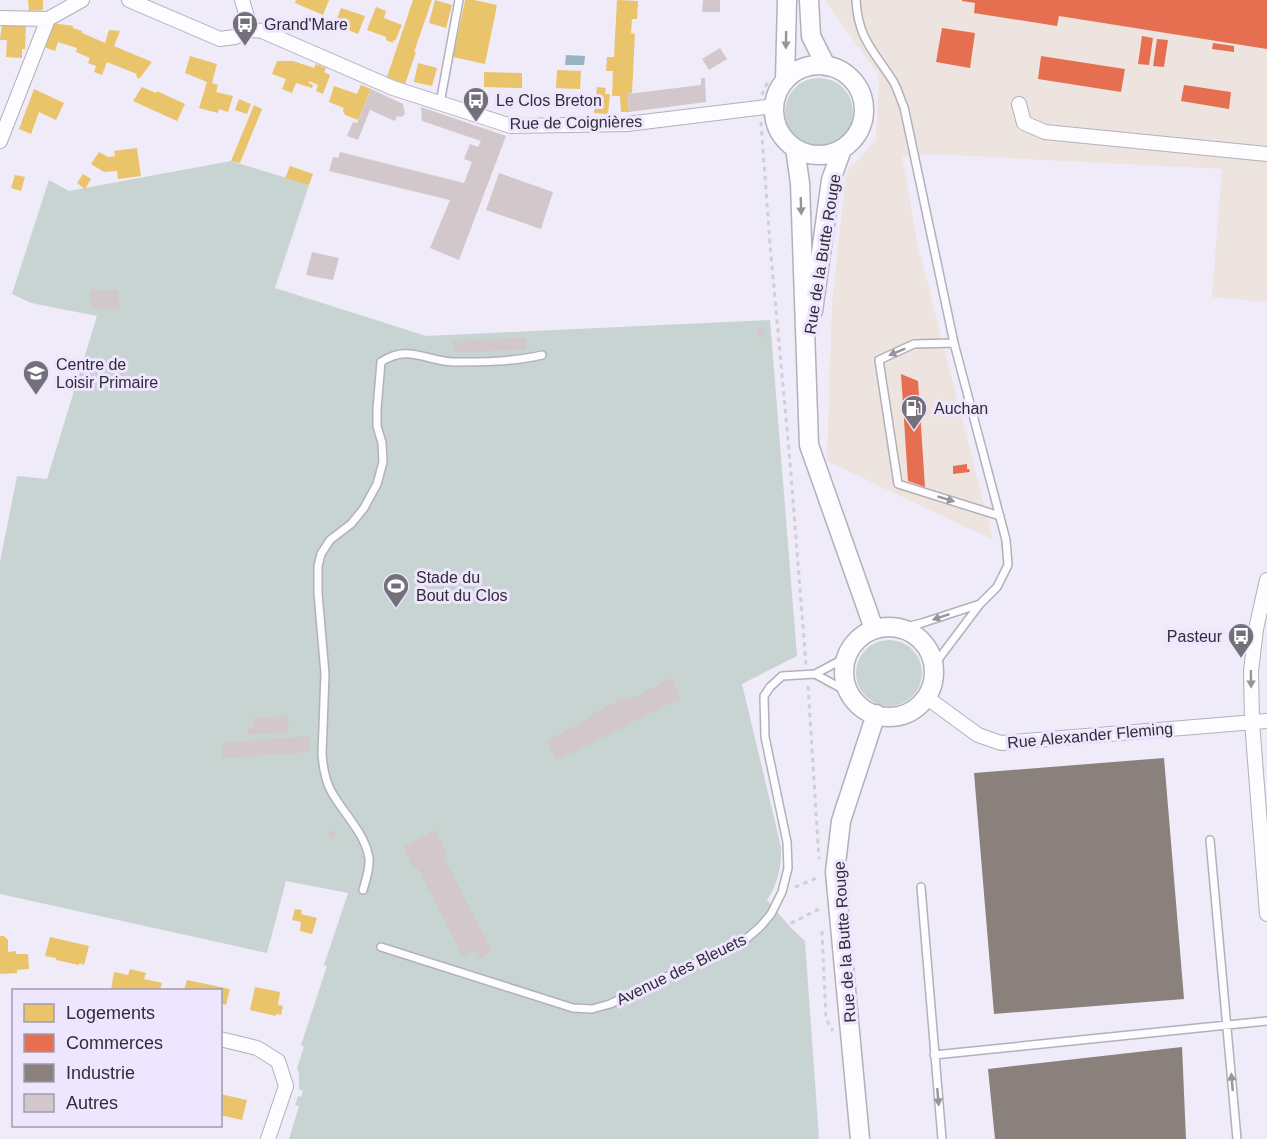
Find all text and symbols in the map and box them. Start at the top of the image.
bus stop icon: Grand'Mare [230,9,260,47]
place label: Grand'Mare [264,16,348,33]
one-way arrow [781,30,791,49]
bus stop icon: Le Clos Breton [461,85,491,123]
place label: Le Clos Breton [496,92,602,109]
street label: Rue de Coignières [510,113,642,132]
street label: Rue de la Butte Rouge [801,173,844,335]
one-way arrow [796,196,805,215]
one-way arrow [887,347,905,357]
place label: Centre de Loisir Primaire [56,356,158,391]
school or university icon: Centre de Loisir Primaire [21,358,51,396]
fuel station icon: Auchan [899,393,929,431]
place label: Auchan [934,400,988,417]
one-way arrow [937,494,955,504]
place label: Stade du Bout du Clos [416,569,508,604]
sports icon: Stade du Bout du Clos [381,571,411,609]
one-way arrow [932,613,950,623]
bus stop icon: Pasteur [1226,621,1256,659]
place label: Pasteur [1167,628,1223,645]
one-way arrow [1246,670,1256,689]
street label: Rue Alexander Fleming [1006,720,1174,751]
street label: Rue de la Butte Rouge [830,861,859,1023]
street label: Avenue des Bleuets [614,931,749,1008]
legend [12,989,222,1127]
text: Logements [66,1003,155,1023]
text: Commerces [66,1033,163,1053]
text: Industrie [66,1063,135,1083]
one-way arrow [1228,1072,1237,1091]
one-way arrow [933,1087,943,1106]
text: Autres [66,1093,118,1113]

